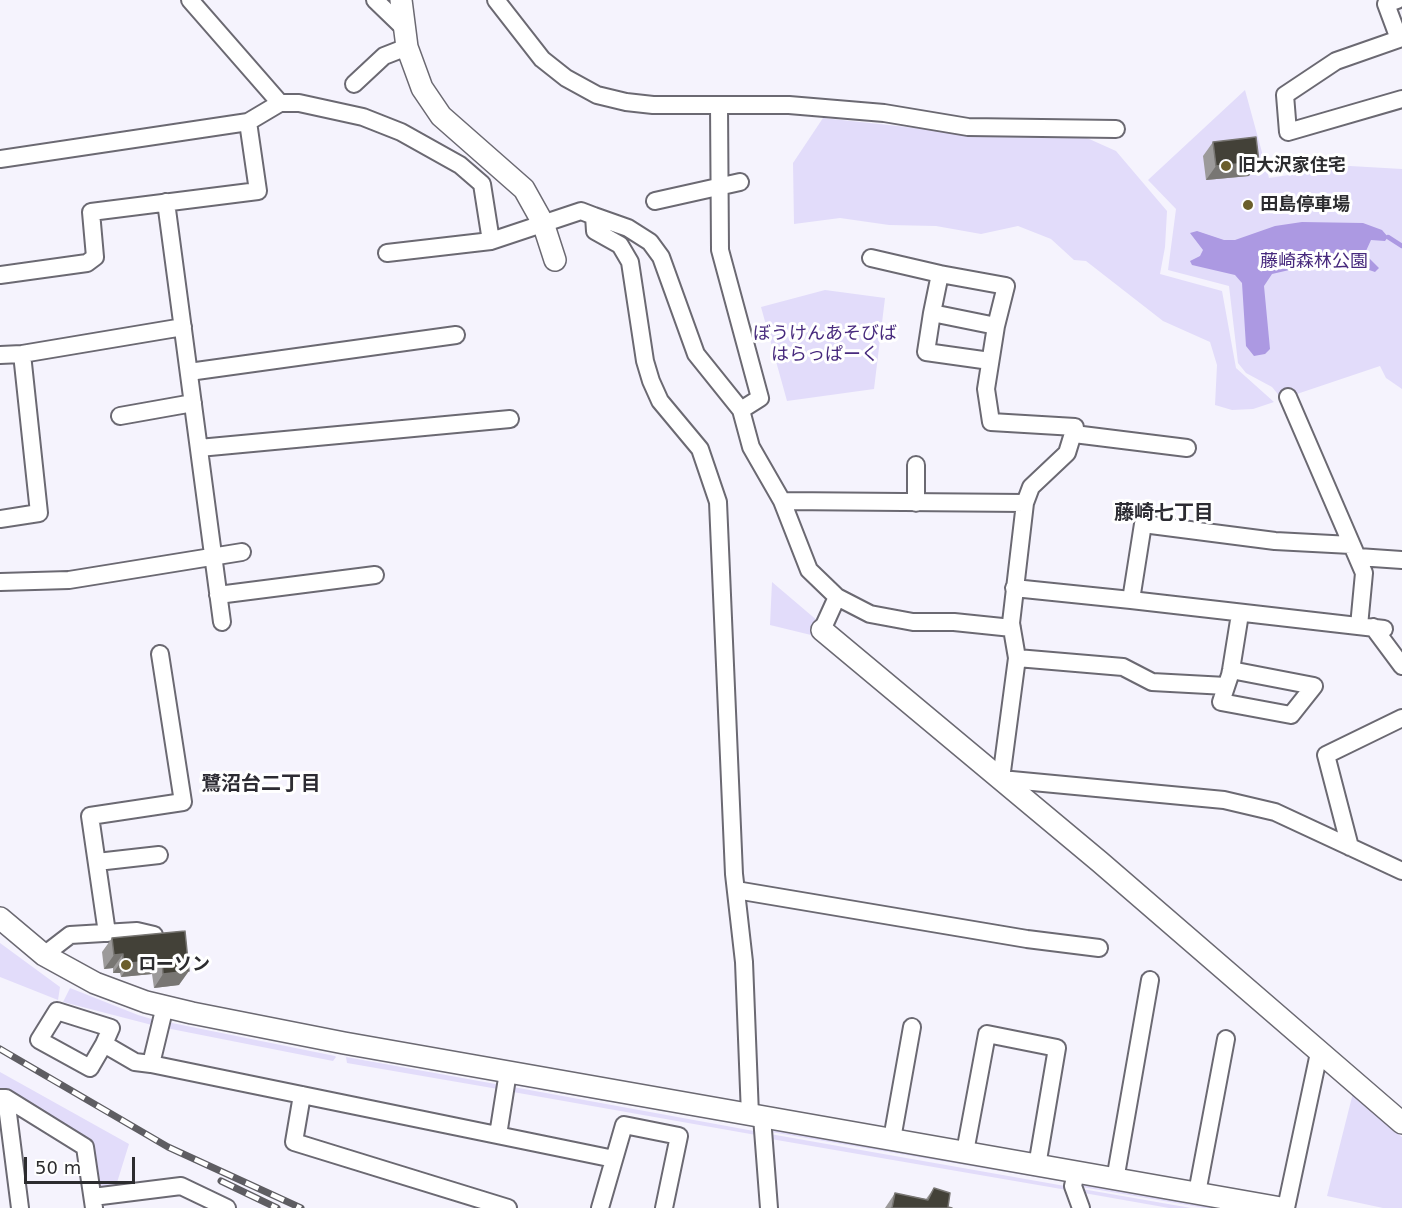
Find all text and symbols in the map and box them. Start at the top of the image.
place label: 旧大沢家住宅 [1238,155,1346,177]
marker: 旧大沢家住宅 [1219,159,1233,173]
place label: 田島停車場 [1260,194,1350,216]
marker: 田島停車場 [1241,198,1255,212]
park label: 藤崎森林公園 [1260,251,1368,273]
park label: ぼうけんあそびば はらっぱーく [753,323,897,366]
district label: 藤崎七丁目 [1114,502,1214,526]
district label: 鷺沼台二丁目 [201,773,321,797]
place label: ローソン [138,954,210,976]
marker: ローソン [119,958,133,972]
scale bar [27,1145,138,1183]
text: 50 m [35,1157,81,1178]

